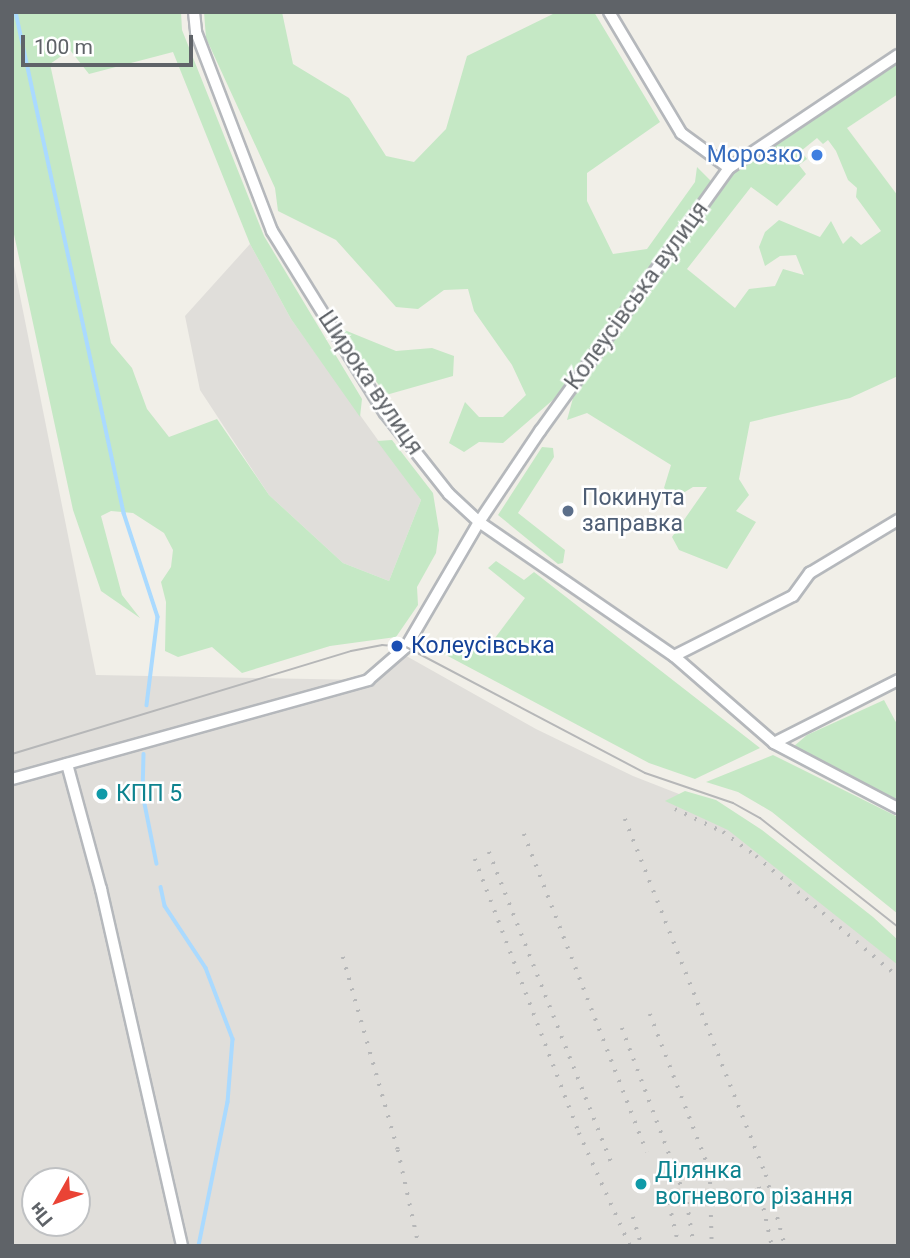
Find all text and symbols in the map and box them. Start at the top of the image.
scale bar [24,21,196,65]
text: 100 m [34,35,93,59]
place label: Морозко [707,141,803,169]
marker: Морозко [809,147,825,163]
street label: Колеусівська вулиця [559,197,715,395]
street label: Широка вулиця [312,306,428,460]
place label: Покинута заправка [582,484,685,538]
marker: Покинута заправка [560,503,576,519]
place label: Колеусівська [411,632,555,660]
marker: Колеусівська [389,638,405,654]
place label: КПП 5 [116,780,182,808]
marker: КПП 5 [94,786,110,802]
place label: Ділянка вогневого різання [655,1157,853,1211]
north arrow [21,1167,91,1237]
marker: Ділянка вогневого різання [633,1176,649,1192]
text: Пн [24,1198,58,1231]

